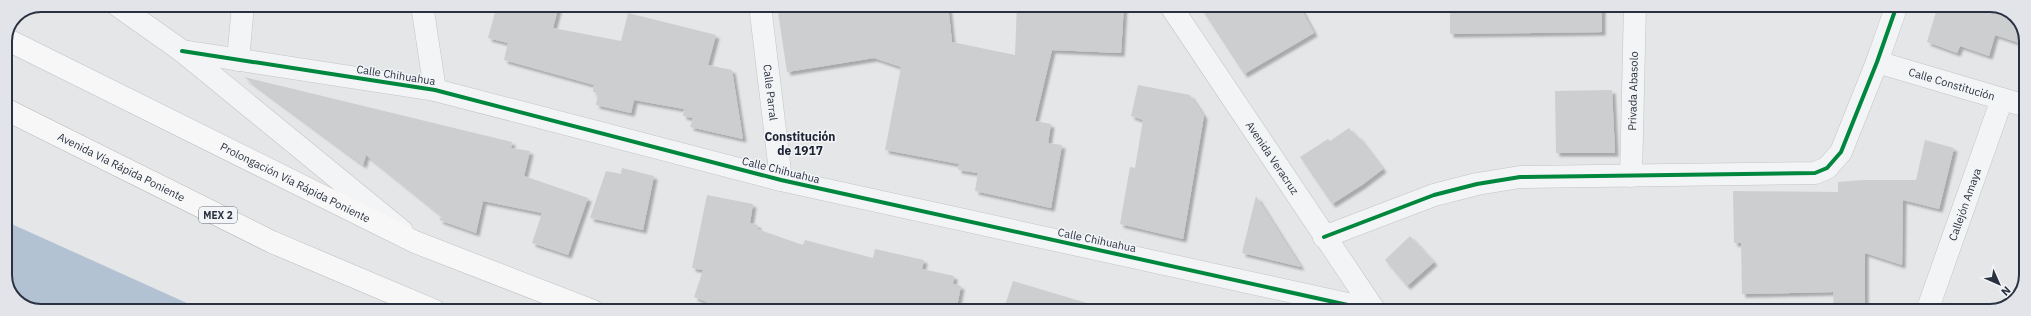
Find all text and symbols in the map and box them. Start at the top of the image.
street label: Privada Abasolo [1625,51,1641,131]
street label: Calle Chihuahua [355,62,437,88]
street label: Calle Parral [760,63,781,121]
street label: Calle Constitución [1907,65,1997,103]
street label: Avenida Veracruz [1243,119,1302,197]
street label: Avenida Vía Rápida Poniente [55,129,187,205]
district label: Constitución de 1917 [764,129,836,158]
street label: Prolongación Vía Rápida Poniente [218,139,373,226]
street label: Calle Chihuahua [741,154,822,186]
street label: Callejón Amaya [1945,166,1984,243]
road number: MEX 2 [199,207,237,223]
street label: Calle Chihuahua [1056,225,1138,255]
north arrow [1979,264,2019,304]
text: N [1998,283,2014,299]

